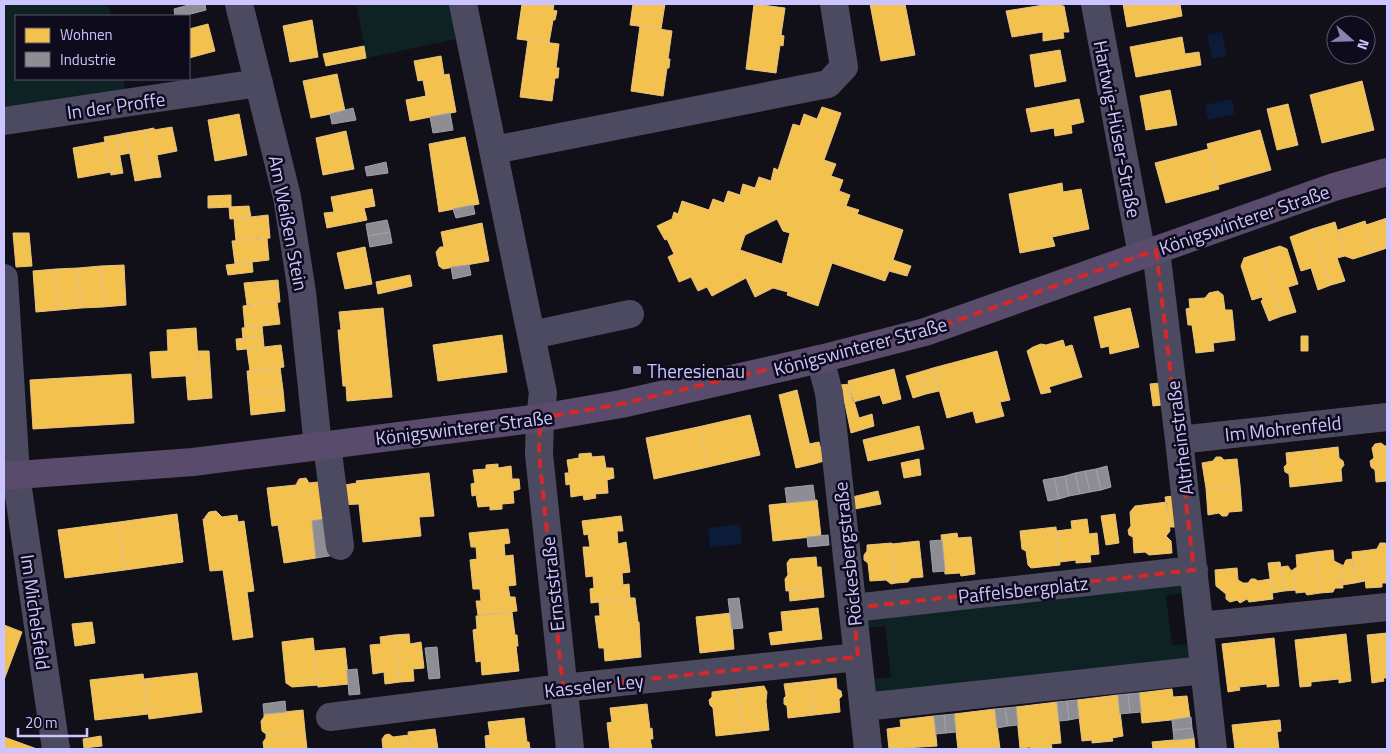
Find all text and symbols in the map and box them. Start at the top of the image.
legend [15,15,190,80]
north arrow [1326,15,1376,65]
text: Wohnen [60,23,113,46]
text: N [1352,36,1375,53]
street label: Hartwig-Hüser-Straße [1087,38,1149,220]
text: Industrie [60,48,116,71]
street label: In der Proffe [65,84,167,126]
street label: Am Weißen Stein [262,153,316,293]
street label: Königswinterer Straße [1155,176,1333,262]
street label: Königswinterer Straße [770,309,950,383]
place label: Theresienau [647,356,745,385]
marker: Theresienau [631,364,643,376]
street label: Altrheinstraße [1158,379,1200,497]
street label: Königswinterer Straße [374,402,554,452]
street label: Im Mohrenfeld [1223,407,1343,449]
street label: Röckesbergstraße [825,480,869,628]
street label: Ernststraße [533,535,571,633]
street label: Im Michelsfeld [14,552,58,672]
street label: Paffelsbergplatz [956,568,1090,610]
street label: Kasseler Ley [543,665,645,705]
scale bar [18,706,86,738]
text: 20 m [25,711,58,734]

